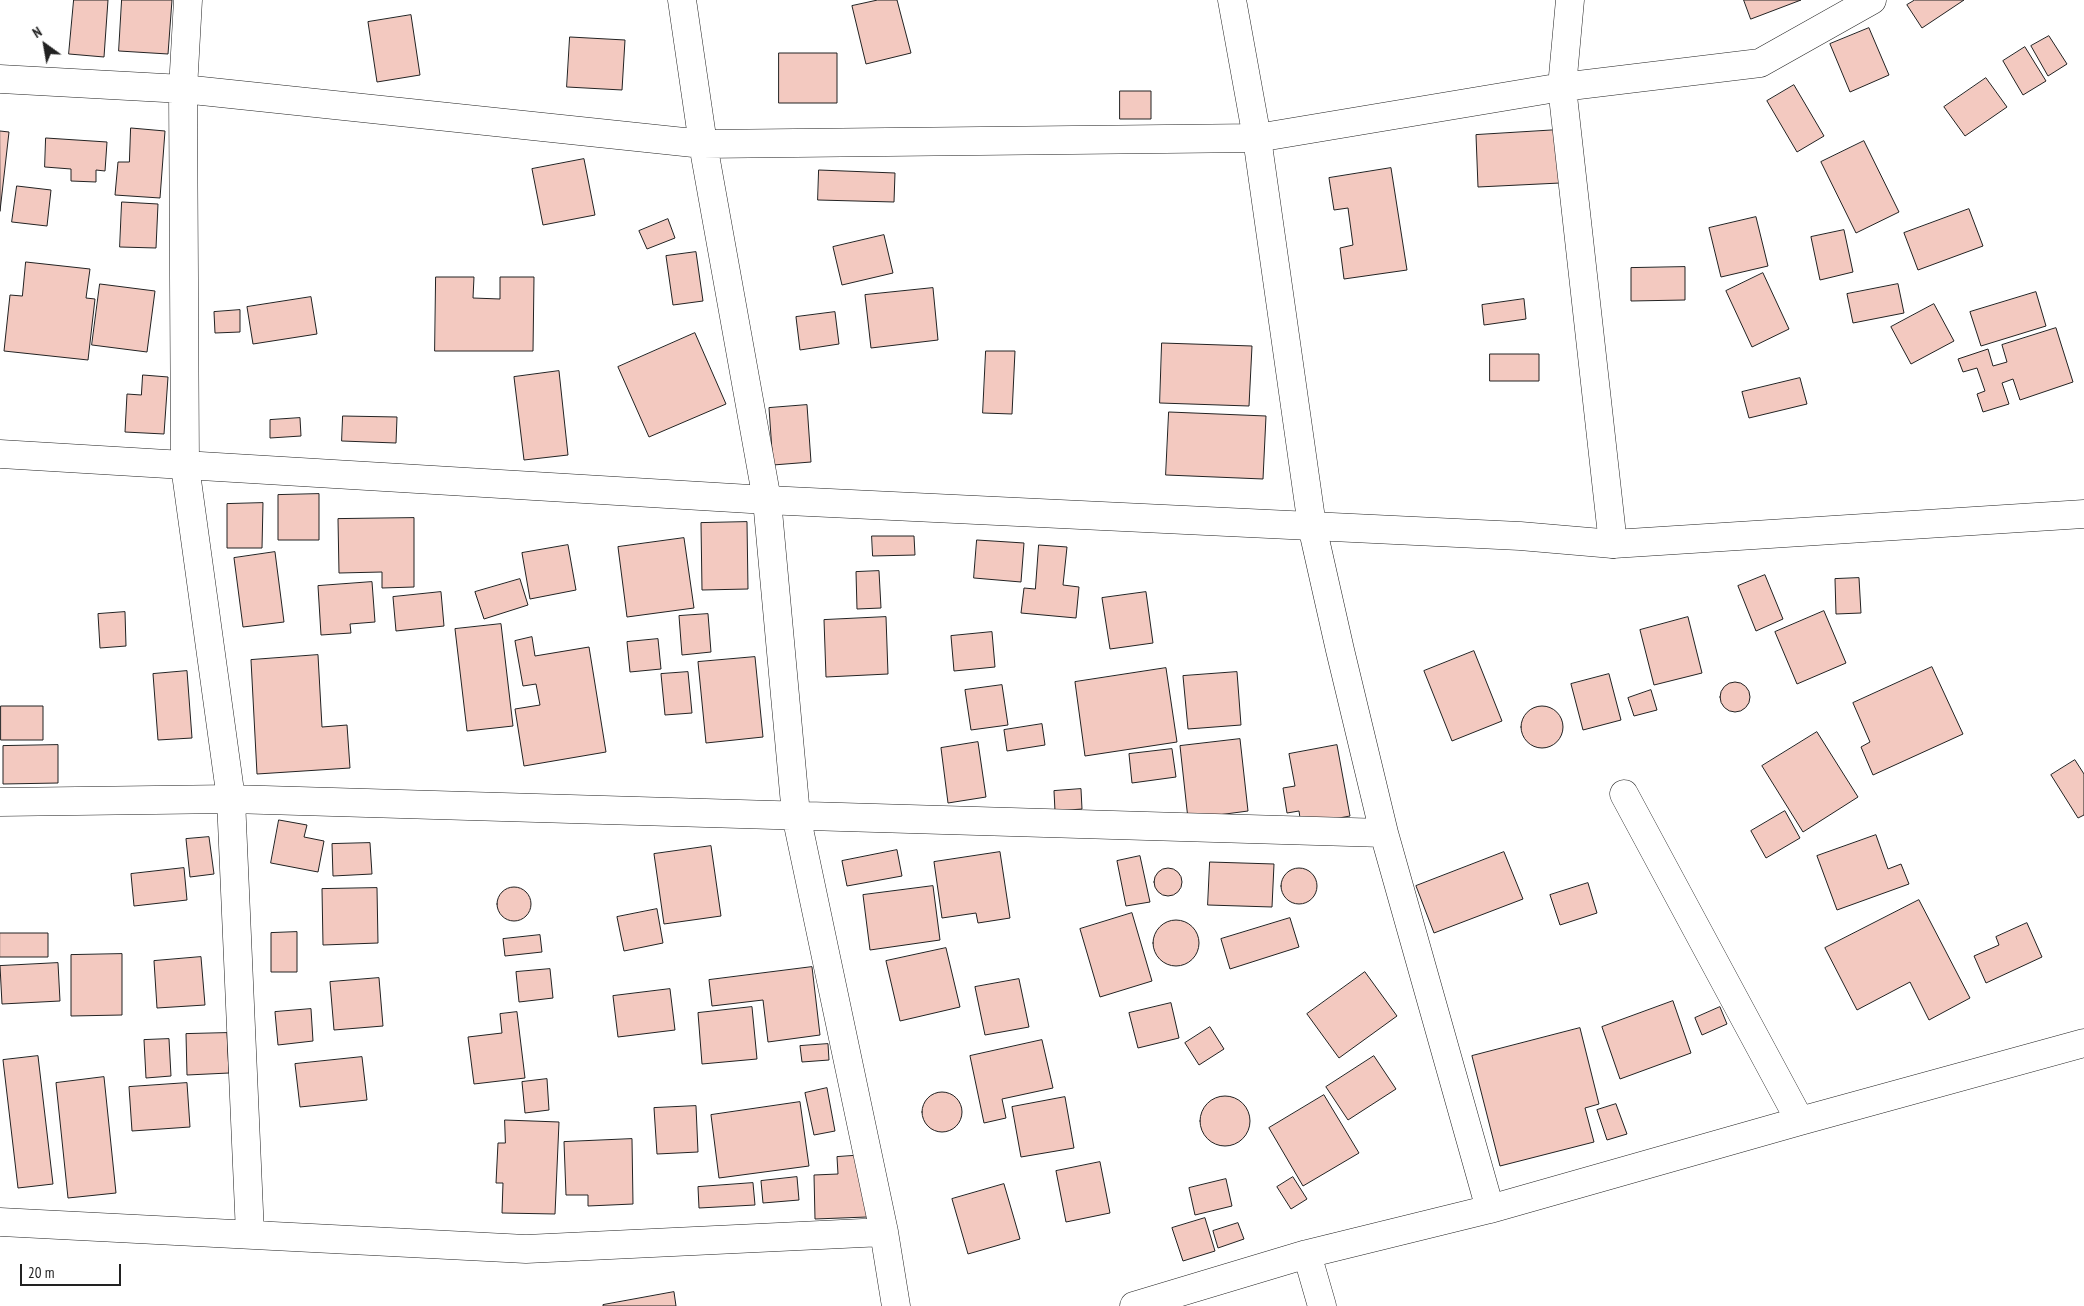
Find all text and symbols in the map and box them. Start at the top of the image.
north arrow [20,20,70,70]
text: N [29,23,45,42]
scale bar [22,1254,124,1286]
text: 20 m [28,1263,54,1282]

